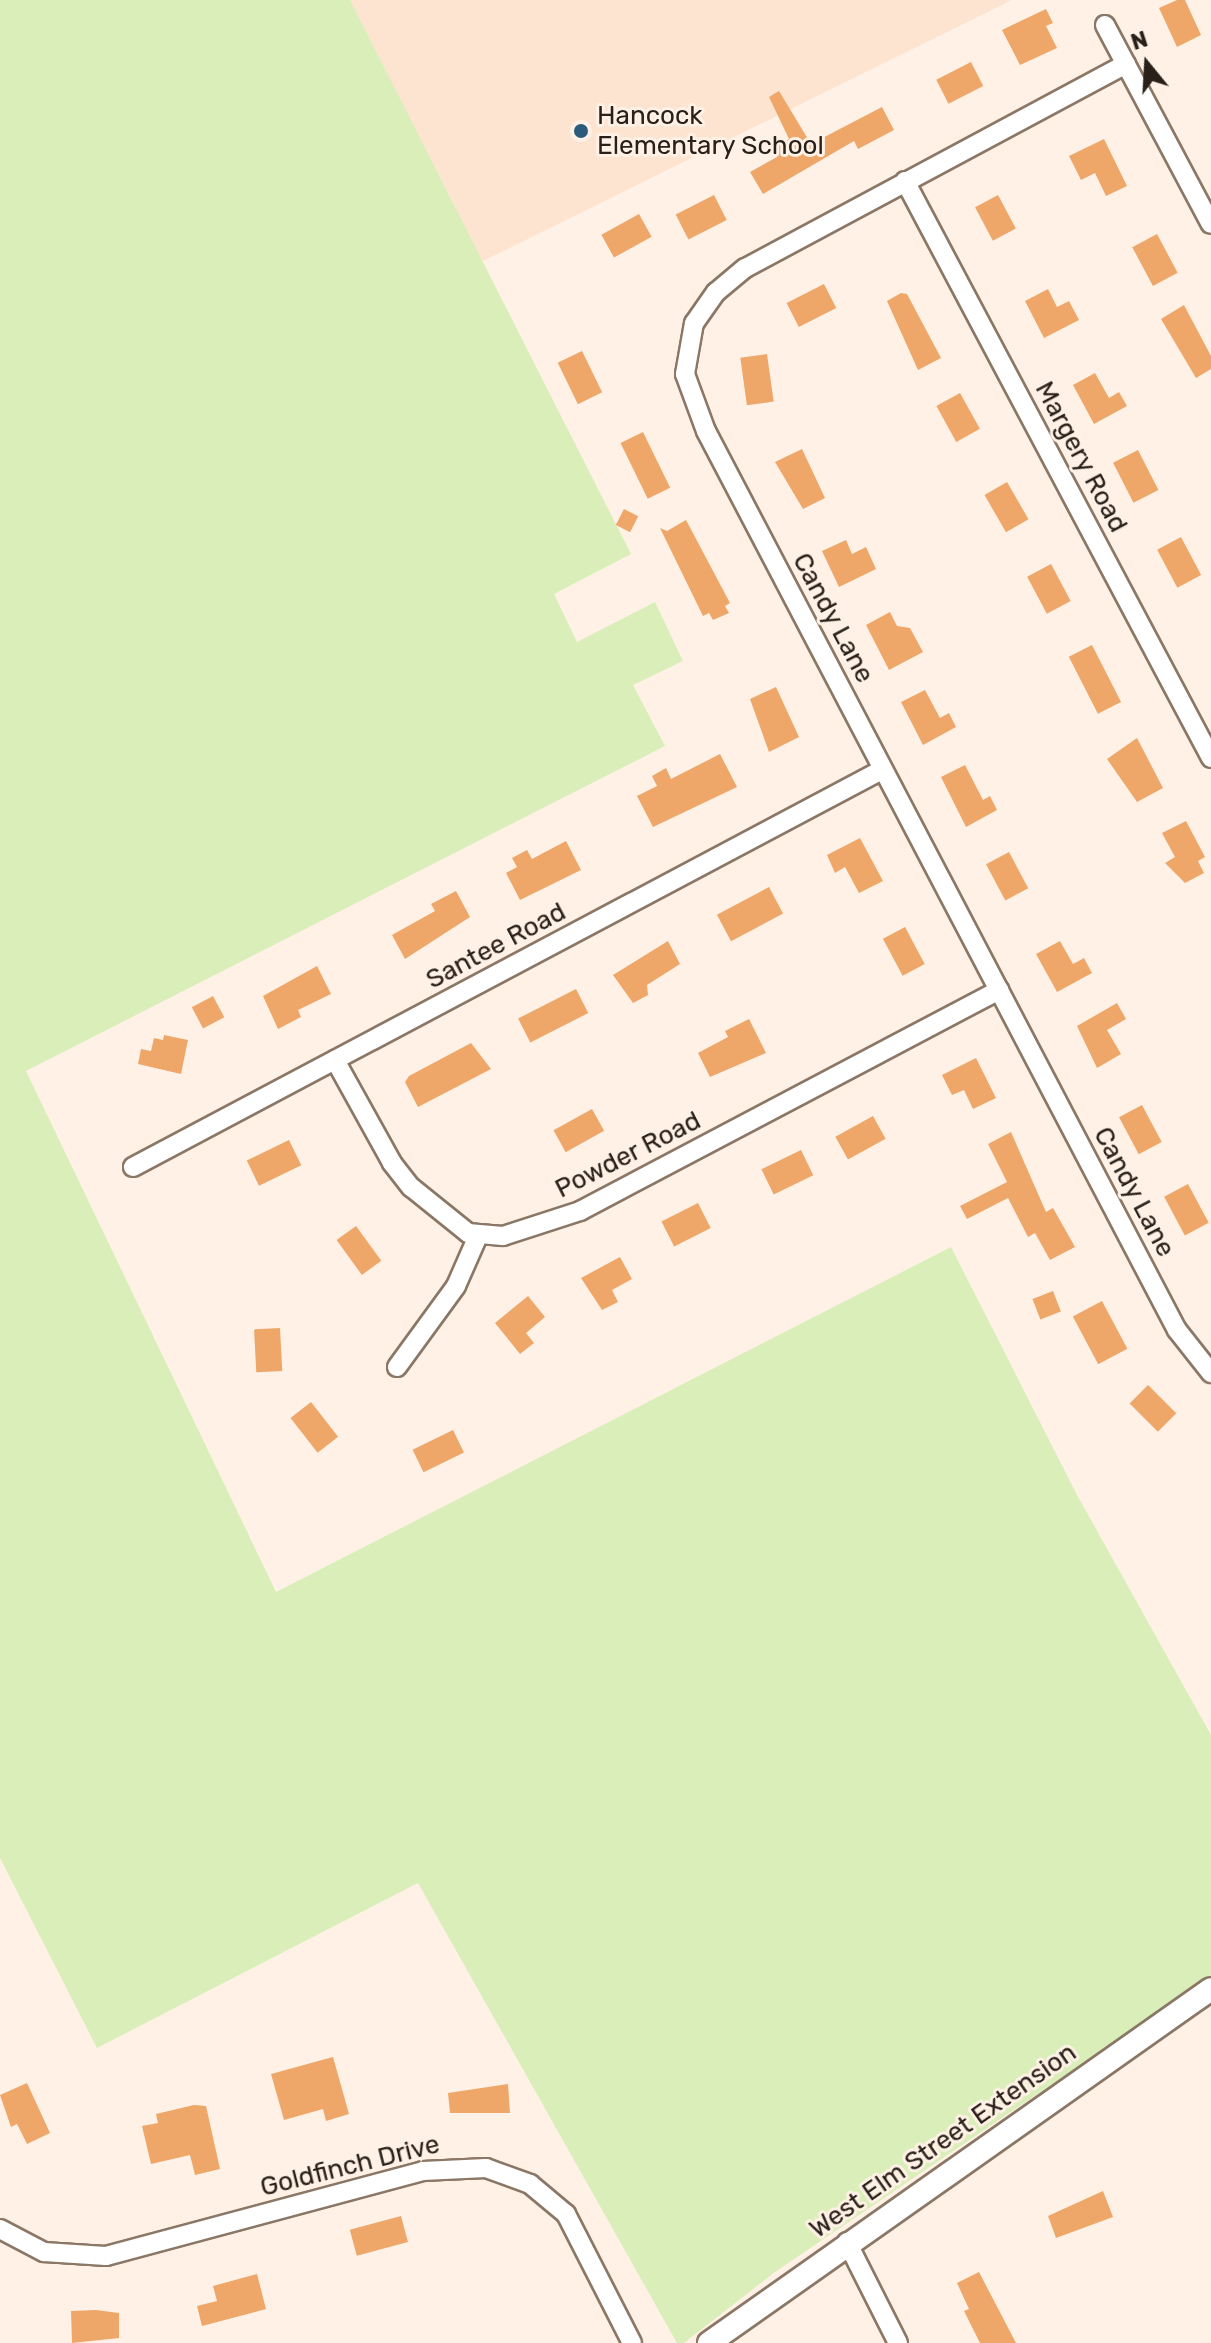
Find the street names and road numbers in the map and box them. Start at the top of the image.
street label: Margery Road [1028,376,1134,538]
street label: Candy Lane [786,548,880,688]
street label: Santee Road [421,896,571,996]
street label: Powder Road [550,1105,706,1205]
street label: Candy Lane [1087,1122,1181,1262]
street label: West Elm Street Extension [804,2037,1082,2245]
street label: Goldfinch Drive [257,2129,443,2203]

